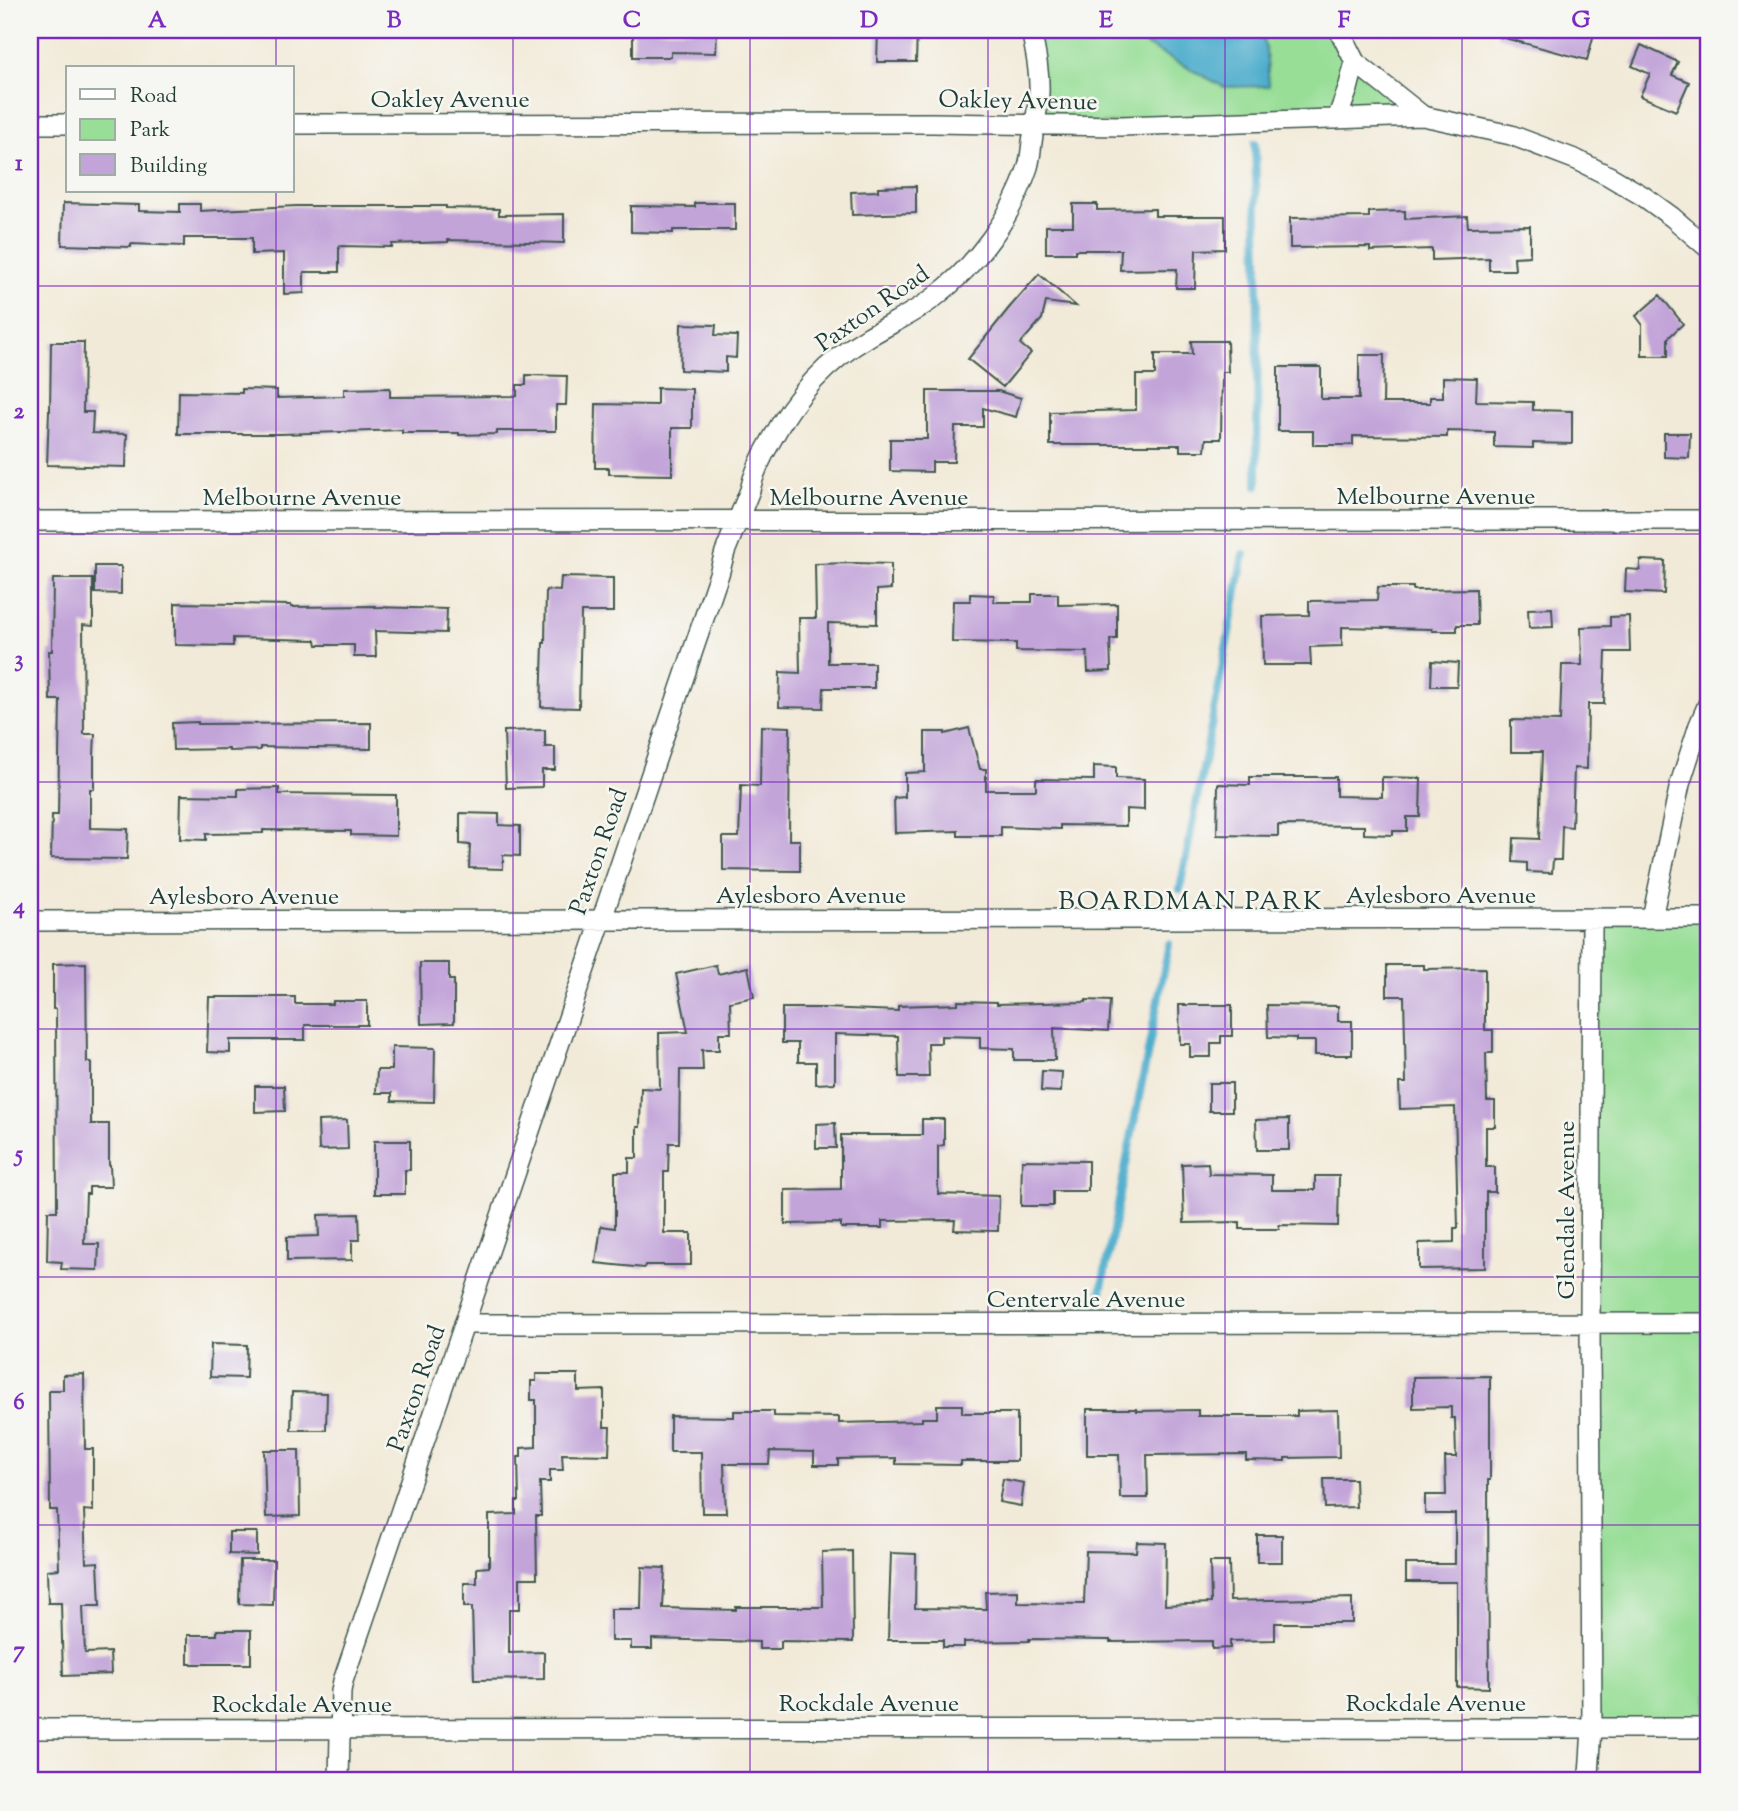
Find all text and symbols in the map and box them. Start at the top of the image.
text: A [148,5,167,38]
text: B [387,5,402,38]
text: C [623,5,641,38]
text: D [860,5,878,38]
text: E [1099,5,1113,38]
text: F [1338,5,1351,38]
text: G [1572,5,1591,38]
legend [66,66,294,192]
text: Road [130,82,177,112]
street label: Oakley Avenue [370,84,530,118]
street label: Oakley Avenue [938,84,1098,120]
text: Park [130,116,171,146]
text: 1 [15,148,23,181]
text: Building [130,152,207,182]
street label: Paxton Road [809,258,937,361]
text: 2 [14,396,25,429]
street label: Melbourne Avenue [1336,481,1536,515]
street label: Melbourne Avenue [202,482,402,516]
street label: Melbourne Avenue [769,482,969,516]
text: 3 [14,644,24,677]
street label: Paxton Road [562,783,638,919]
street label: Aylesboro Avenue [716,880,906,914]
street label: Aylesboro Avenue [1346,880,1536,914]
street label: Aylesboro Avenue [149,881,339,915]
district label: BOARDMAN PARK [1058,884,1324,921]
text: 4 [12,891,25,924]
street label: Glendale Avenue [1551,1121,1585,1299]
text: 5 [13,1139,23,1172]
street label: Centervale Avenue [987,1284,1185,1318]
street label: Paxton Road [380,1320,456,1456]
text: 6 [13,1387,25,1420]
text: 7 [13,1635,25,1668]
street label: Rockdale Avenue [779,1688,959,1722]
street label: Rockdale Avenue [1346,1688,1526,1722]
street label: Rockdale Avenue [212,1689,392,1723]

